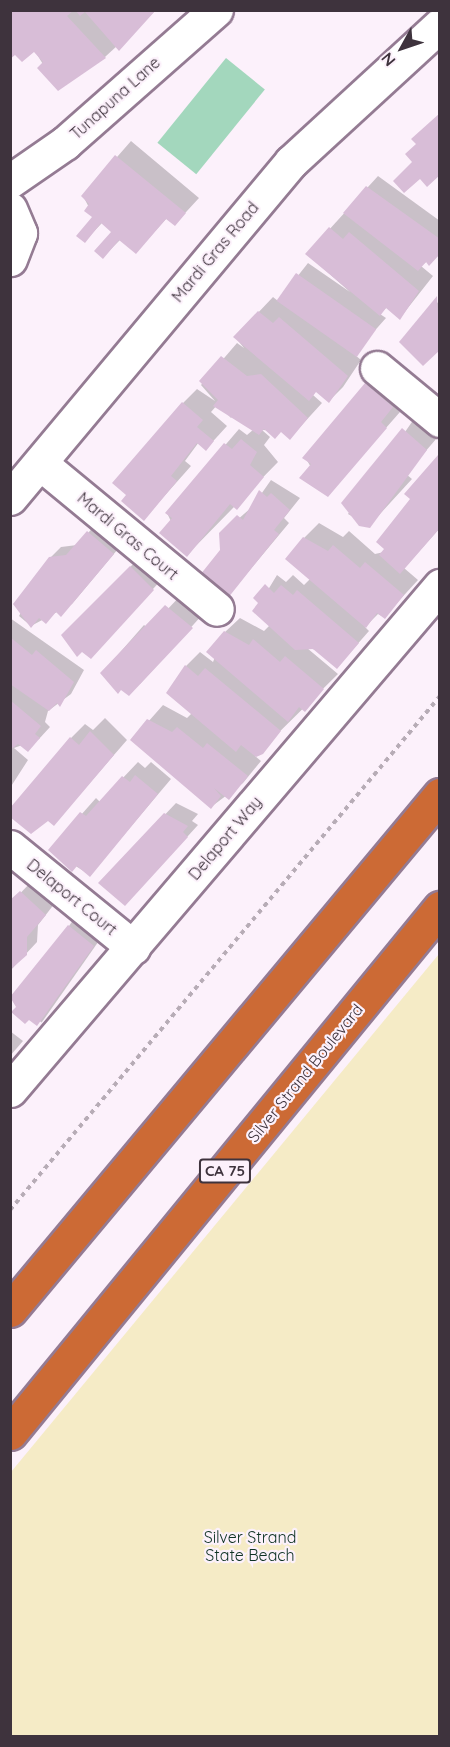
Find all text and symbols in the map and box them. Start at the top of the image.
north arrow [372,18,432,78]
text: N [377,49,400,71]
street label: Tunapuna Lane [66,53,164,143]
street label: Mardi Gras Road [168,198,262,306]
street label: Mardi Gras Court [74,488,182,584]
street label: Delaport Way [184,792,266,884]
street label: Delaport Court [23,855,121,939]
street label: Silver Strand Boulevard [243,1000,367,1146]
road number: CA 75 [198,1159,252,1183]
park label: Silver Strand State Beach [204,1527,296,1565]

